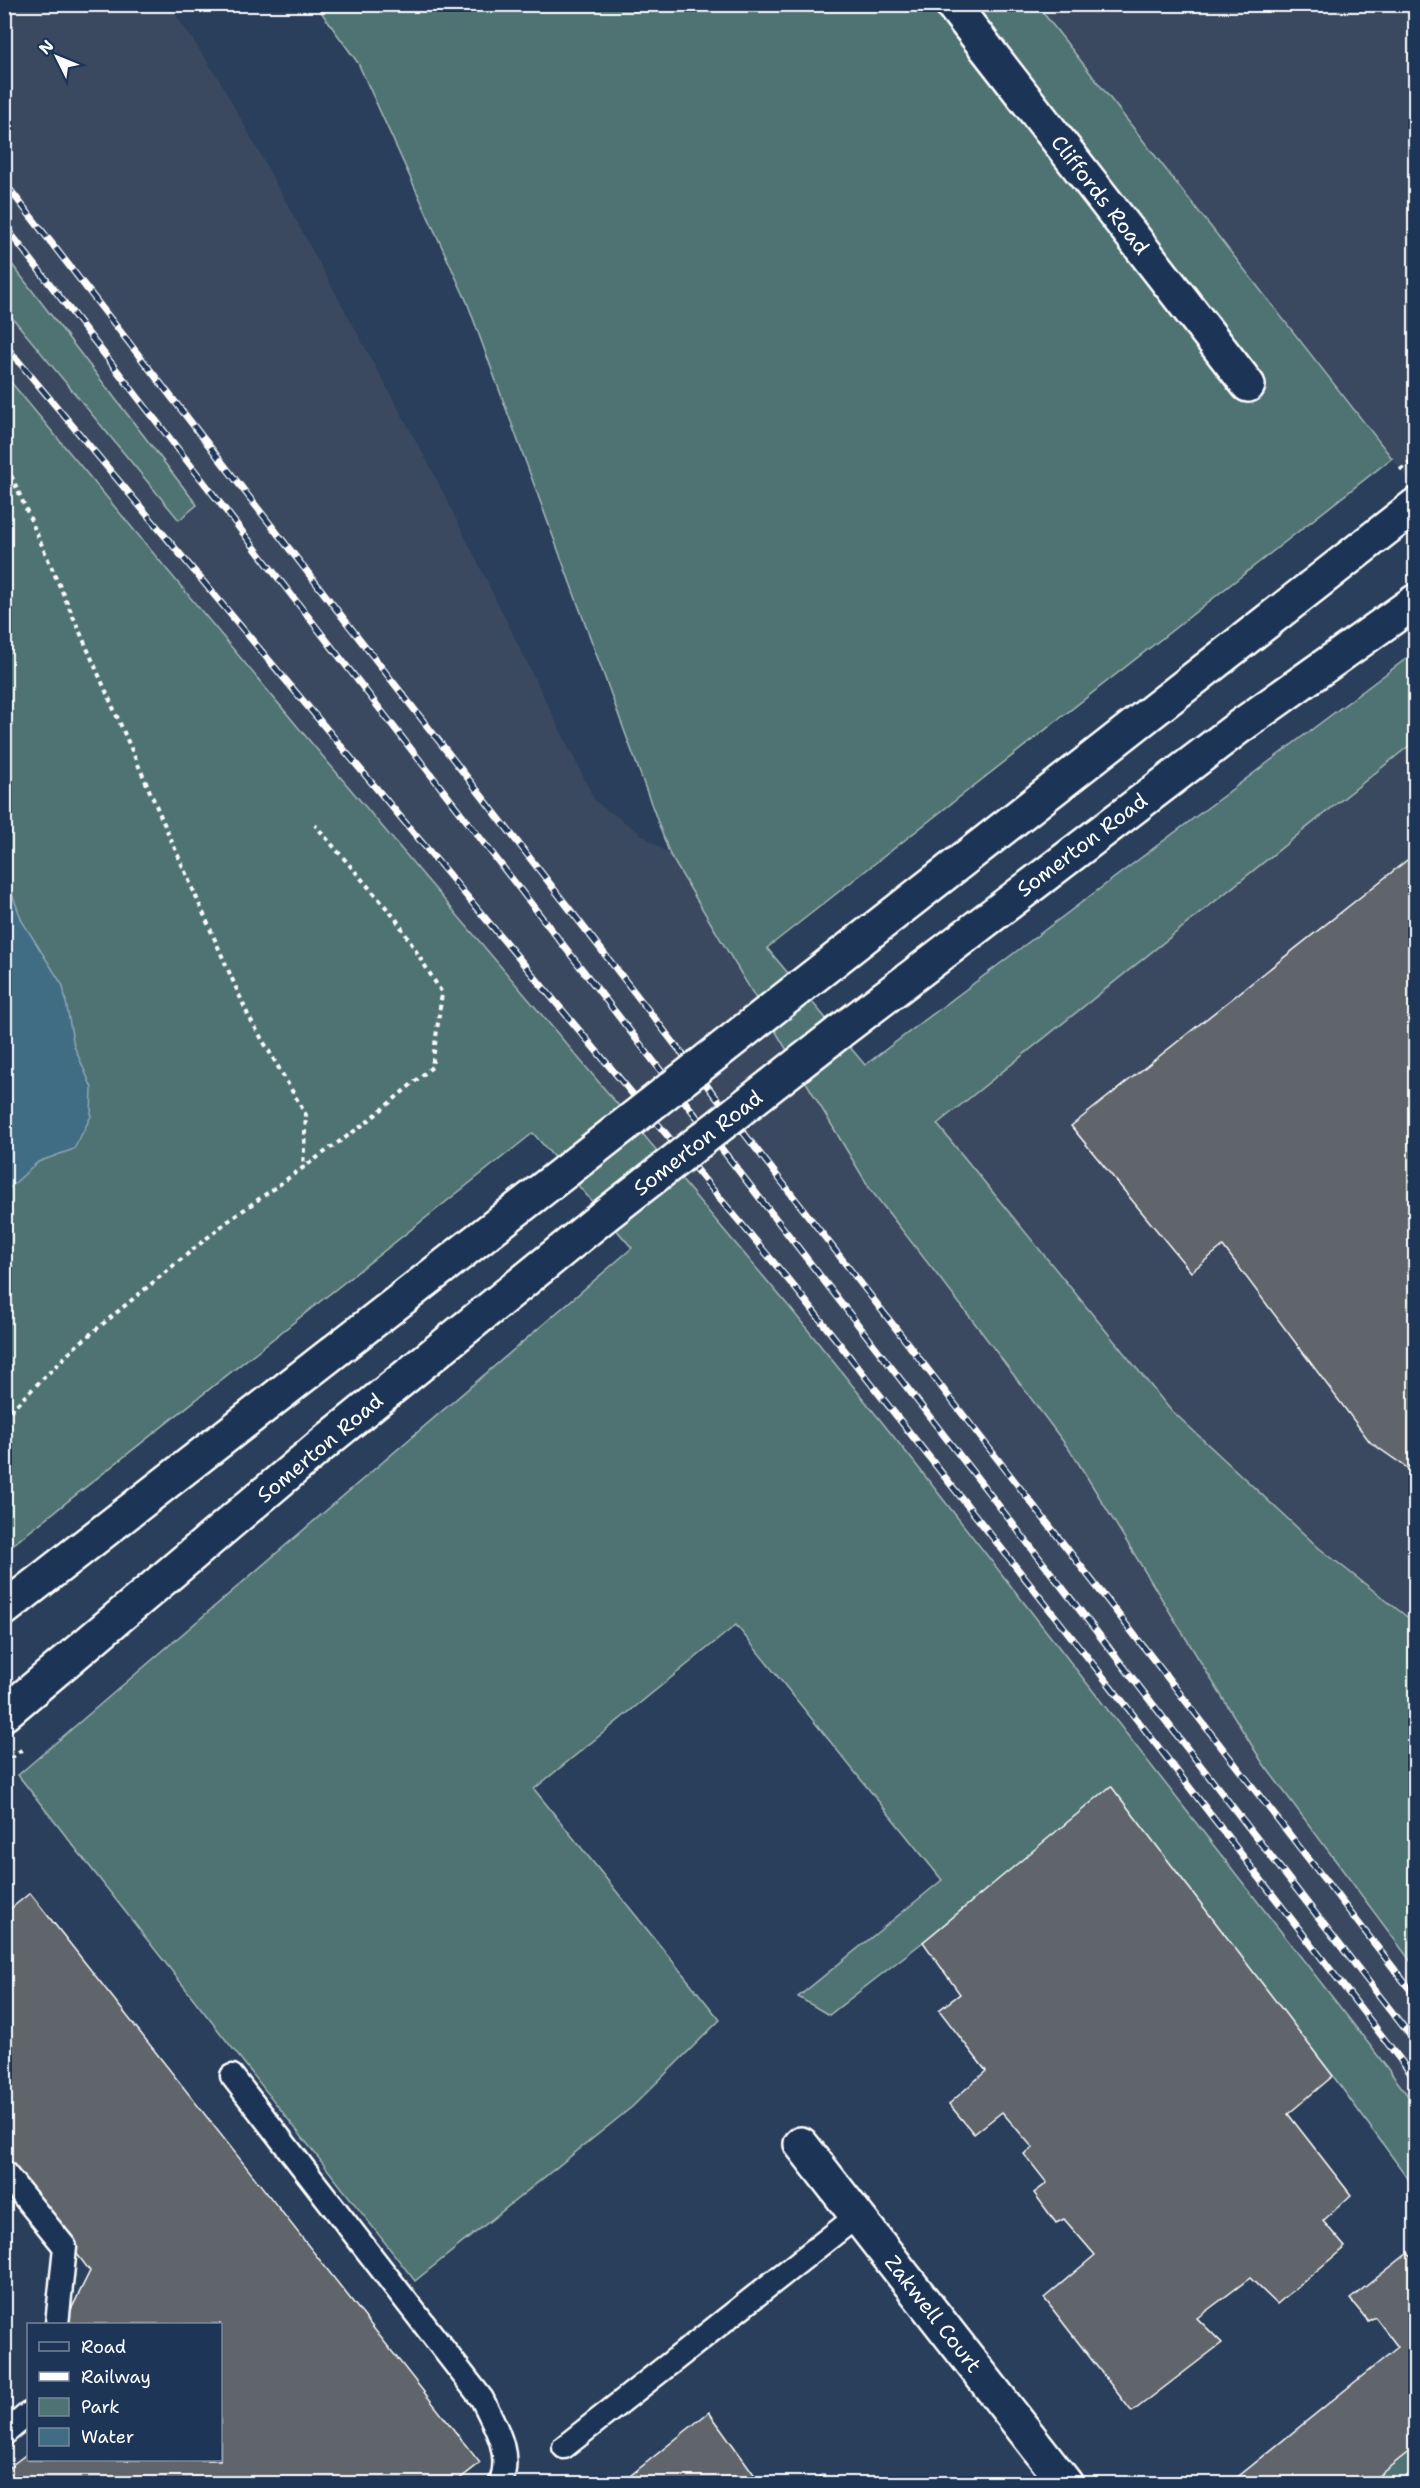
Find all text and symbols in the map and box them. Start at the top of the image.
north arrow [27,27,87,87]
text: N [34,35,58,59]
street label: Cliffords Road [1044,129,1156,261]
street label: Somerton Road [1011,787,1153,903]
street label: Somerton Road [628,1084,768,1202]
street label: Somerton Road [251,1387,389,1509]
street label: Zakwell Court [878,2249,988,2379]
legend [27,2323,222,2461]
text: Road [81,2335,126,2359]
text: Railway [81,2365,151,2389]
text: Park [81,2395,120,2419]
text: Water [81,2425,134,2449]

